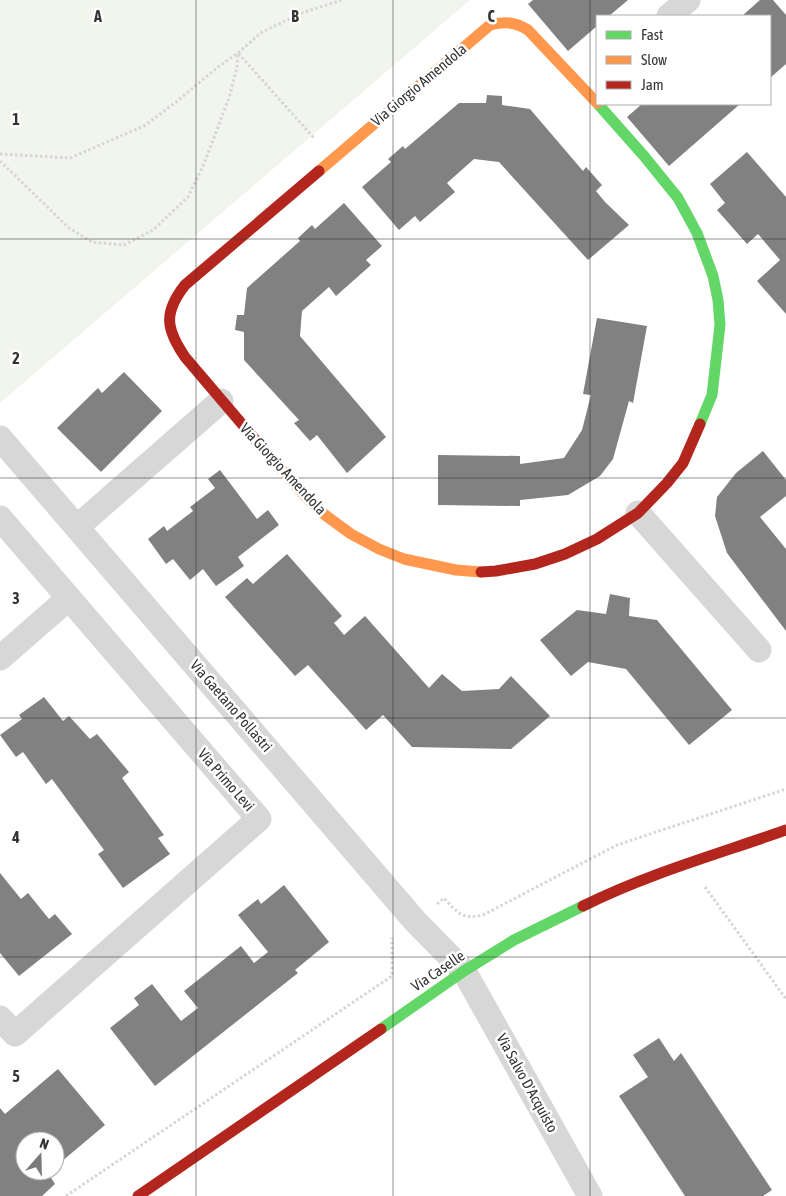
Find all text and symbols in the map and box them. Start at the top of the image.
text: A [93,7,102,25]
text: B [291,7,299,25]
text: C [487,7,495,25]
legend [596,15,771,105]
text: Fast [641,26,663,43]
street label: Via Giorgio Amendola [368,40,470,129]
text: Slow [641,51,667,68]
text: Jam [641,76,664,93]
text: 1 [12,110,20,128]
text: 2 [12,349,20,367]
street label: Via Giorgio Amendola [237,419,330,518]
text: 3 [12,589,20,607]
street label: Via Gaetano Pollastri [187,656,276,755]
street label: Via Primo Levi [195,745,258,814]
text: 4 [11,828,20,846]
street label: Via Caselle [408,947,468,994]
street label: Via Salvo D'Acquisto [493,1030,562,1135]
text: 5 [12,1067,20,1085]
north arrow [15,1131,65,1181]
text: N [38,1135,51,1153]

